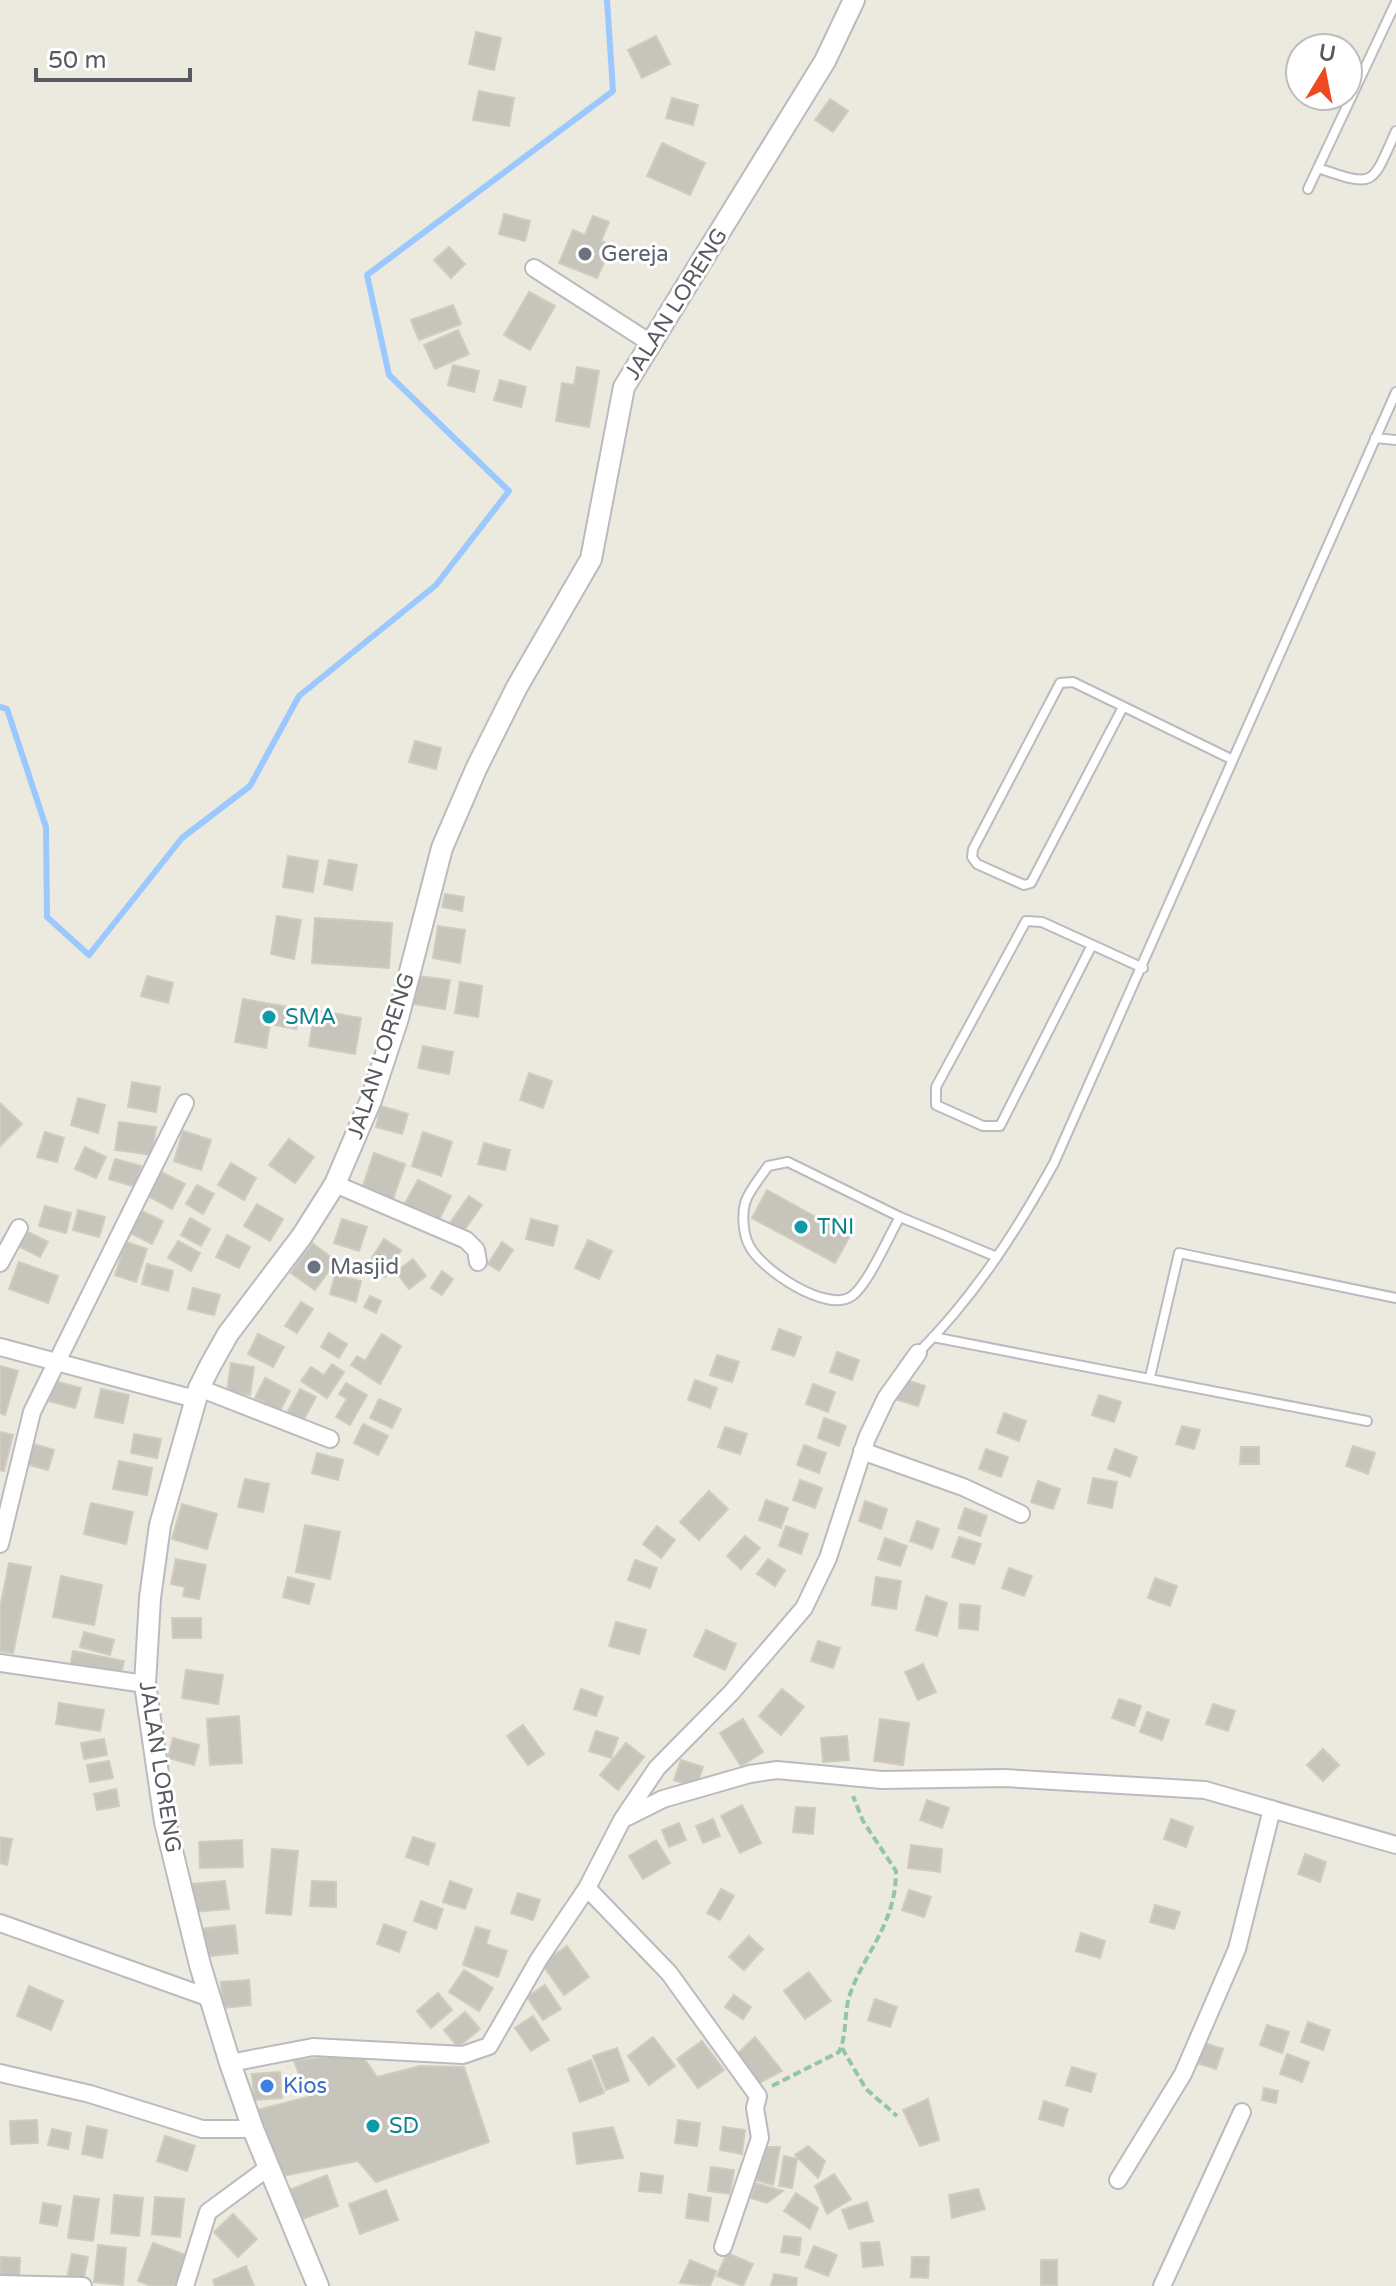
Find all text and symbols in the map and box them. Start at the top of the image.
scale bar [36,32,190,82]
north arrow [1284,32,1364,112]
text: U [1317,39,1338,68]
text: 50 m [48,46,106,75]
street label: JALAN LORENG [619,224,733,384]
place label: Gereja [601,241,669,267]
marker: Gereja [576,245,594,263]
street label: JALAN LORENG [342,970,420,1142]
place label: SMA [285,1004,336,1030]
marker: SMA [260,1008,278,1026]
place label: TNI [817,1214,854,1240]
marker: TNI [792,1218,810,1236]
place label: Masjid [330,1254,399,1280]
marker: Masjid [305,1258,323,1276]
street label: JALAN LORENG [134,1679,186,1855]
place label: Kios [283,2073,327,2099]
marker: Kios [258,2077,276,2095]
place label: SD [389,2113,419,2139]
marker: SD [364,2117,382,2135]

